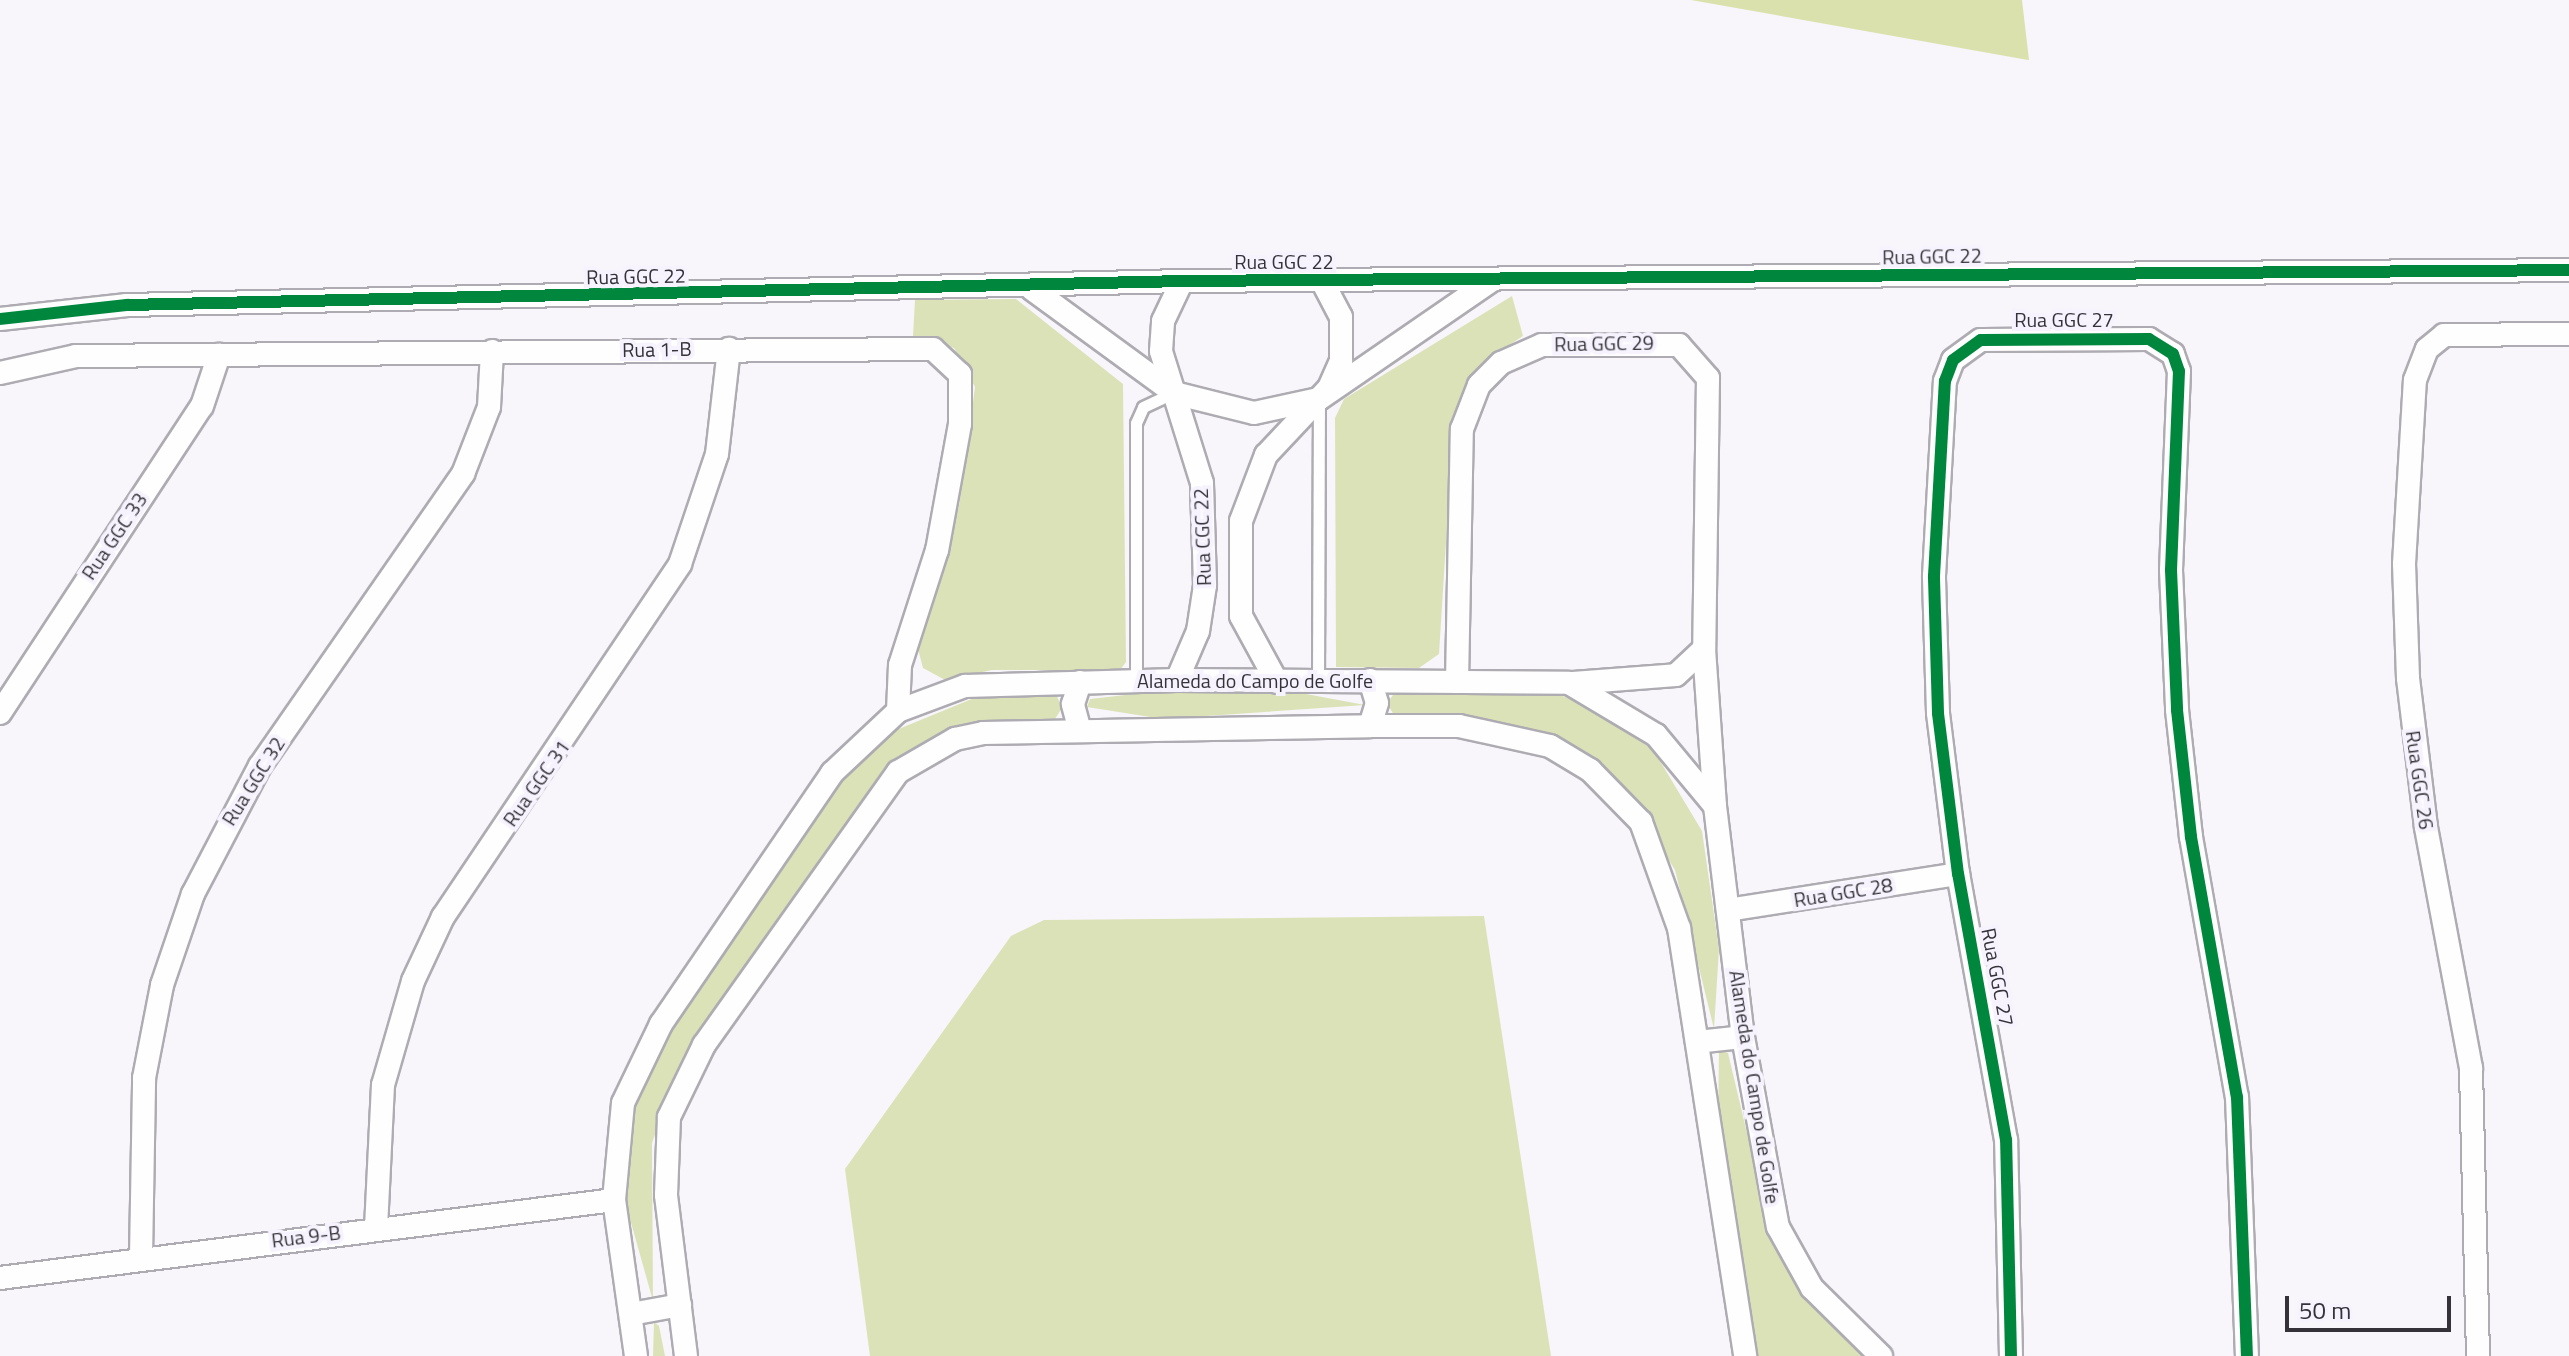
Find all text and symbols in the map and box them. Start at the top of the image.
street label: Rua GGC 22 [1882,243,1982,269]
street label: Rua GGC 22 [1234,249,1334,273]
street label: Rua GGC 22 [586,263,686,289]
street label: Rua GGC 27 [2014,307,2114,331]
street label: Rua GGC 29 [1554,330,1654,356]
street label: Rua 1-B [622,336,692,362]
street label: Rua GGC 33 [76,488,152,584]
street label: Rua CGC 22 [1188,488,1216,586]
street label: Alameda do Campo de Golfe [1137,668,1373,692]
street label: Rua GGC 26 [2401,729,2439,831]
street label: Rua GGC 32 [216,732,290,830]
street label: Rua GGC 31 [498,735,574,831]
street label: Rua GGC 28 [1792,872,1894,912]
street label: Rua GGC 27 [1977,926,2019,1028]
street label: Alameda do Campo de Golfe [1725,968,1785,1206]
street label: Rua 9-B [270,1220,342,1252]
scale bar [2289,1280,2455,1330]
text: 50 m [2299,1292,2351,1328]

